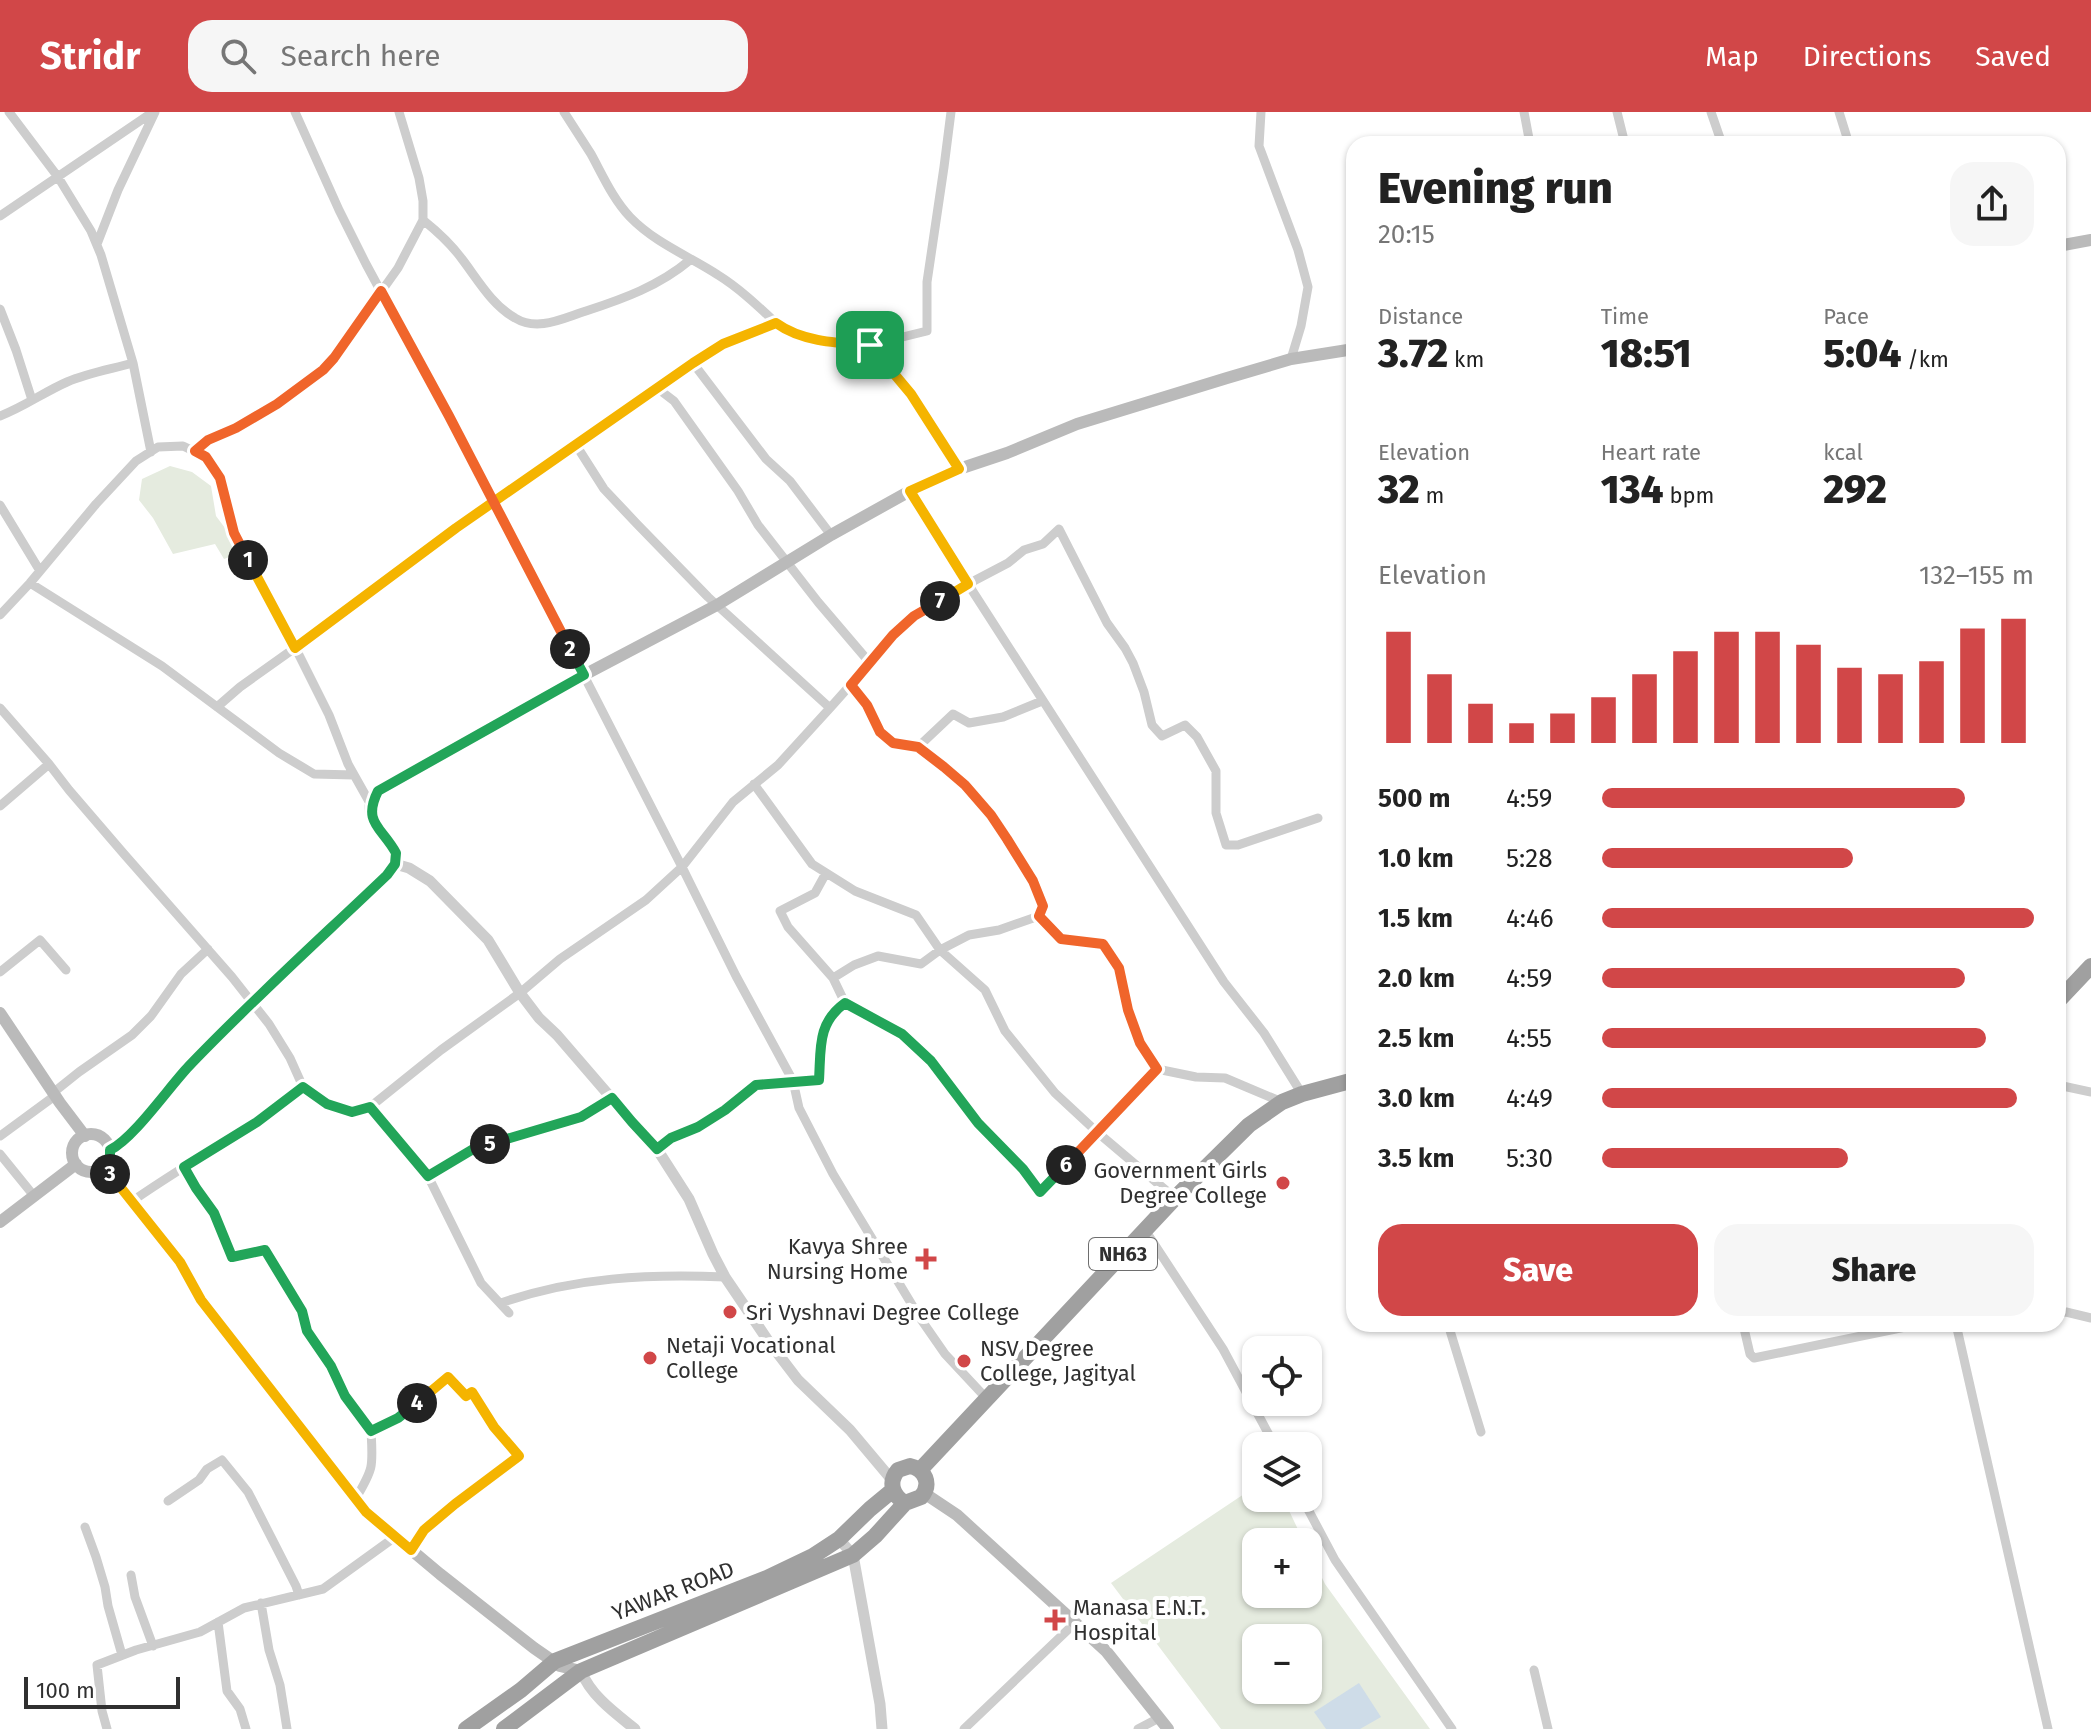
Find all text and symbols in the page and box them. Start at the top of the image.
search box [188,20,748,92]
text: Stridr [40,33,140,79]
icon: search [216,34,260,78]
text: Search here [280,38,441,74]
text: Map [1705,40,1759,73]
text: Directions [1803,40,1931,73]
text: Saved [1975,40,2051,73]
text: Evening run [1378,162,1613,215]
button: share [1950,162,2034,246]
text: 20:15 [1378,219,1435,250]
text: Distance [1378,303,1463,330]
text: Time [1601,303,1649,330]
text: Pace [1823,303,1869,330]
pin [836,311,904,379]
icon: arrive [848,323,892,367]
text: 3.72 [1378,330,1448,378]
text: 18:51 [1601,330,1692,378]
text: 5:04 [1823,330,1902,378]
text: km [1448,346,1484,373]
text: /km [1902,346,1949,373]
text: Elevation [1378,439,1470,466]
text: Heart rate [1601,439,1701,466]
text: kcal [1823,439,1863,466]
text: 32 [1378,466,1420,514]
text: 134 [1601,466,1664,514]
text: 292 [1823,466,1887,514]
text: m [1420,482,1444,509]
text: bpm [1664,482,1714,509]
pin: 1 [228,540,268,580]
text: 1 [243,546,253,573]
text: Elevation [1378,560,1487,591]
text: 132–155 m [1919,560,2034,591]
pin: 7 [920,581,960,621]
text: 7 [935,587,945,614]
pin: 2 [550,629,590,669]
text: 2 [564,635,576,662]
text: 500 m [1378,783,1451,814]
text: 4:59 [1506,783,1552,814]
text: 1.0 km [1378,843,1454,874]
text: 5:28 [1506,843,1552,874]
text: 1.5 km [1378,903,1453,934]
text: 4:46 [1506,903,1554,934]
text: 2.0 km [1378,963,1455,994]
text: 4:59 [1506,963,1552,994]
text: 2.5 km [1378,1023,1454,1054]
text: 4:55 [1506,1023,1552,1054]
text: 3.0 km [1378,1083,1455,1114]
text: 4:49 [1506,1083,1553,1114]
pin: 5 [470,1124,510,1164]
text: 5 [484,1130,496,1157]
text: 3.5 km [1378,1143,1454,1174]
text: 5:30 [1506,1143,1553,1174]
pin: 6 [1046,1145,1086,1185]
text: 6 [1060,1151,1072,1178]
pin: 3 [90,1154,130,1194]
place label: Government Girls Degree College [1093,1157,1267,1209]
text: 3 [104,1160,116,1187]
marker: Government Girls Degree College [1274,1174,1292,1192]
button: Save [1378,1224,1698,1316]
button: Share [1714,1224,2034,1316]
place label: Kavya Shree Nursing Home [767,1233,908,1285]
road number: NH63 [1089,1238,1157,1270]
marker: Kavya Shree Nursing Home [915,1248,937,1270]
place label: Sri Vyshnavi Degree College [746,1299,1020,1326]
marker: Sri Vyshnavi Degree College [721,1303,739,1321]
place label: Netaji Vocational College [666,1332,836,1384]
place label: NSV Degree College, Jagityal [980,1335,1136,1387]
map controls [1242,1336,1322,1704]
button: locate [1242,1336,1322,1416]
marker: Netaji Vocational College [641,1349,659,1367]
marker: NSV Degree College, Jagityal [955,1352,973,1370]
pin: 4 [397,1383,437,1423]
text: 4 [411,1389,423,1416]
button: layers [1242,1432,1322,1512]
button: + [1242,1528,1322,1608]
street label: YAWAR ROAD [608,1555,738,1627]
place label: Manasa E.N.T. Hospital [1073,1594,1206,1646]
marker: Manasa E.N.T. Hospital [1044,1609,1066,1631]
button: − [1242,1624,1322,1704]
scale bar [24,1673,180,1709]
text: 100 m [36,1677,95,1704]

